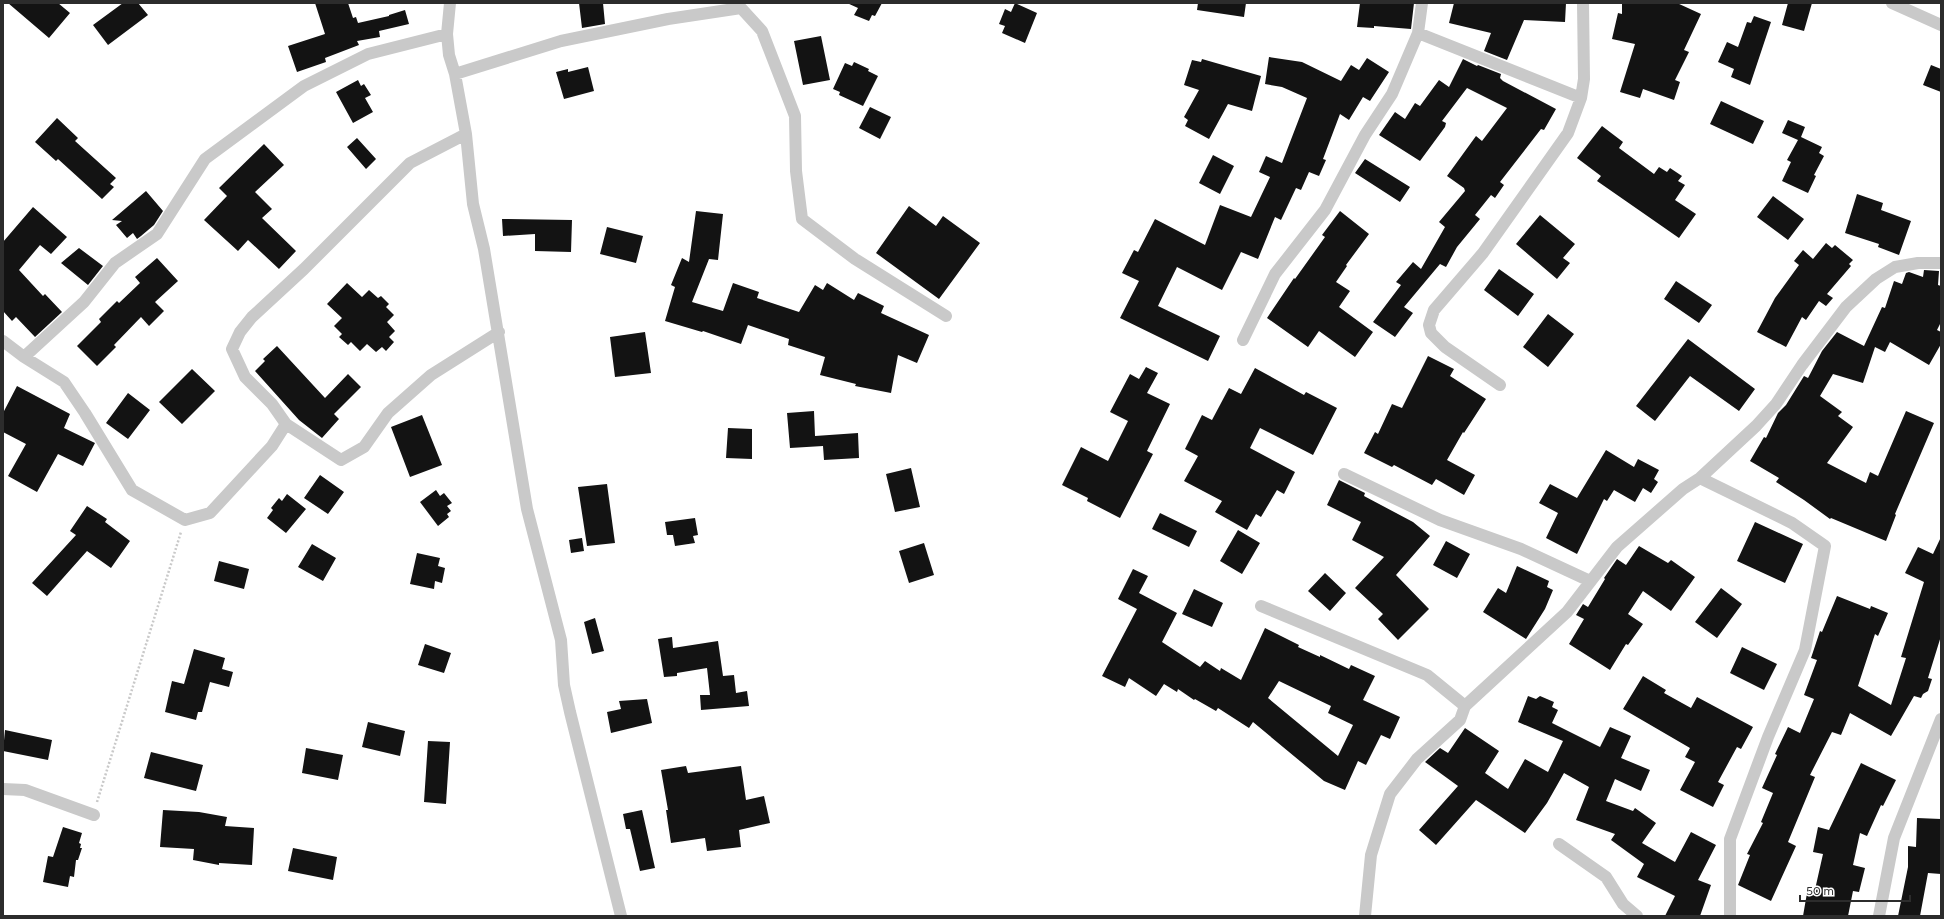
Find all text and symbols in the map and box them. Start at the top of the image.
scale bar [1800,877,1910,903]
text: 50 m [1806,884,1834,898]

